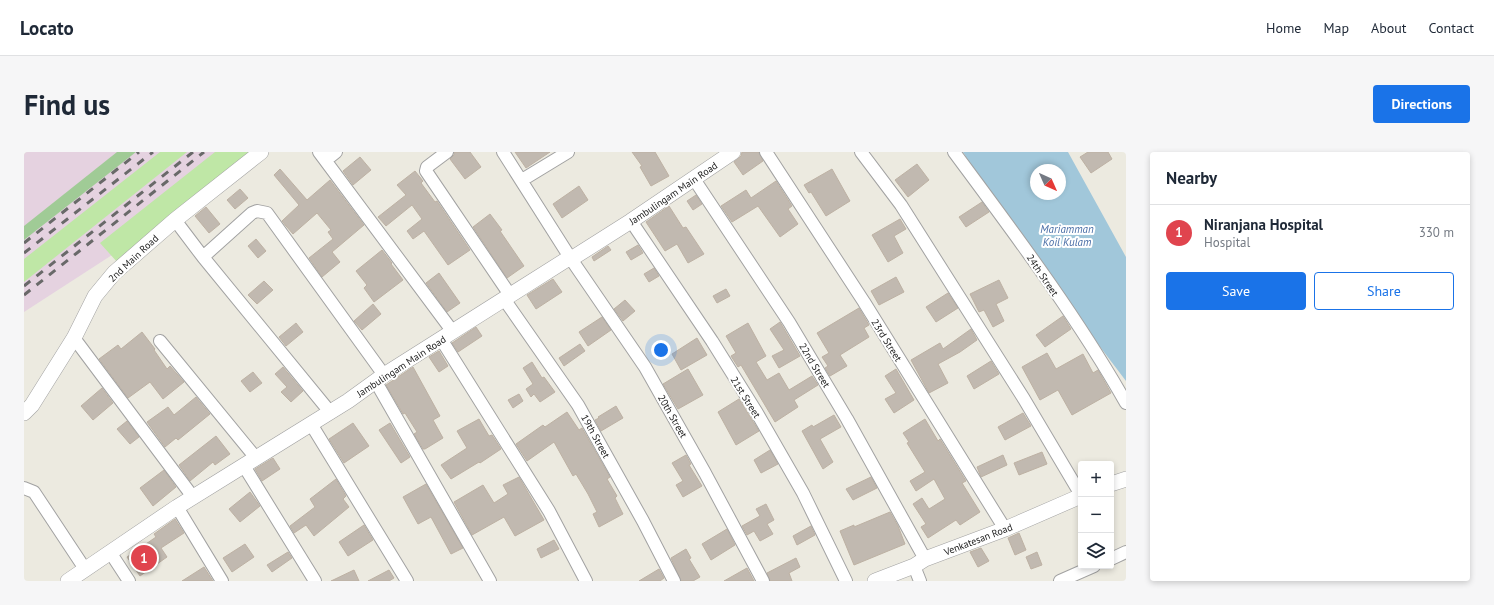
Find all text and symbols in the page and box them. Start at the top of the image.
text: Locato [20,16,74,40]
text: Home [1266,19,1301,37]
text: Map [1323,19,1349,37]
text: About [1371,19,1407,37]
text: Contact [1429,19,1474,37]
button: Directions [1373,85,1470,123]
text: Find us [24,86,110,123]
street label: Jambulingam Main Road [626,159,720,228]
north arrow [1030,164,1066,200]
text: Nearby [1166,167,1217,189]
text: Niranjana Hospital [1204,215,1323,234]
water label: Mariamman Koil Kulam [1040,222,1094,249]
text: 1 [1175,224,1183,241]
text: 330 m [1419,224,1454,241]
street label: 2nd Main Road [106,232,161,285]
text: Hospital [1204,234,1250,251]
street label: 24th Street [1024,252,1062,299]
button: Save [1166,272,1306,310]
button: Share [1314,272,1454,310]
street label: 23rd Street [868,317,905,365]
street label: Jambulingam Main Road [353,333,448,401]
your location [651,340,671,360]
street label: 22nd Street [796,340,833,391]
street label: 21st Street [728,374,764,421]
street label: 20th Street [655,392,690,441]
street label: 19th Street [578,412,613,461]
map controls [1078,461,1114,569]
button: + [1078,461,1114,497]
button: − [1078,497,1114,533]
street label: Venkatesan Road [941,520,1014,559]
button: layers [1078,533,1114,569]
pin: 1 [131,543,157,573]

